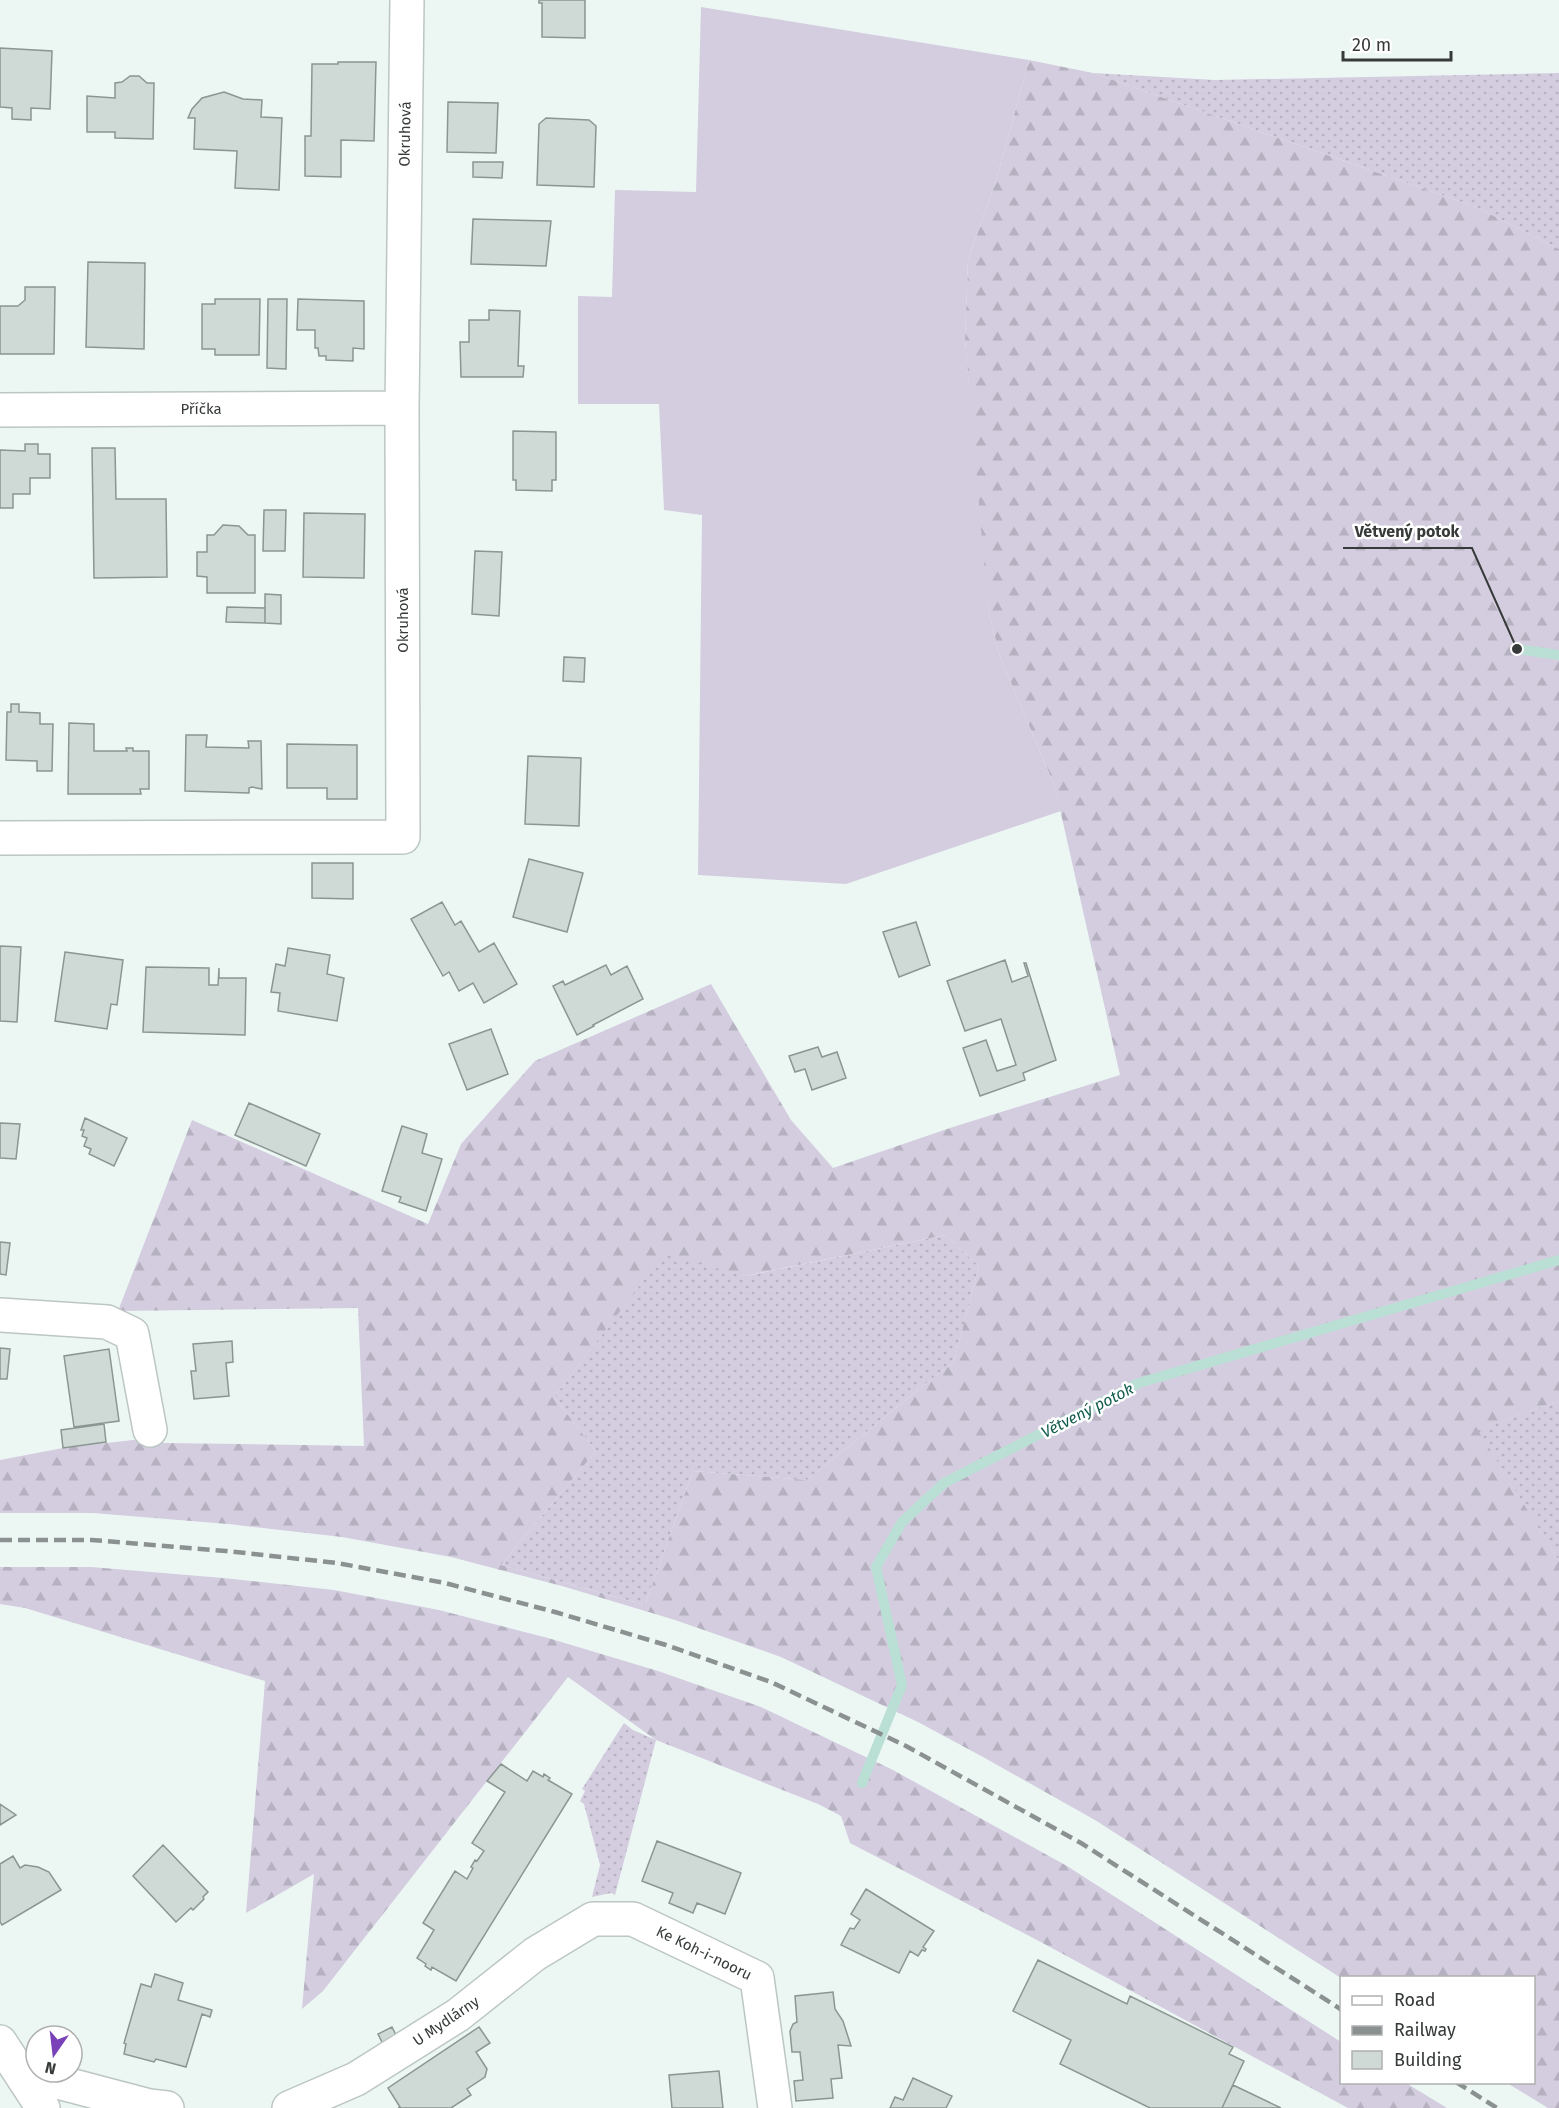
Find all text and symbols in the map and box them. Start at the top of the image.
scale bar [1343,24,1451,62]
text: 20 m [1352,34,1391,56]
street label: Okruhová [395,101,415,167]
street label: Příčka [180,400,222,418]
callout: Větvený potok [1343,514,1472,548]
text: Větvený potok [1354,522,1460,541]
street label: Okruhová [394,587,412,653]
water label: Větvený potok [1038,1379,1137,1442]
street label: Ke Koh-i-nooru [653,1922,755,1984]
legend [1340,1976,1535,2084]
text: Road [1394,1989,1436,2011]
street label: U Mydlárny [409,1992,483,2050]
text: Railway [1394,2019,1456,2041]
north arrow [24,2024,84,2084]
text: Building [1394,2049,1462,2071]
text: N [43,2058,58,2079]

